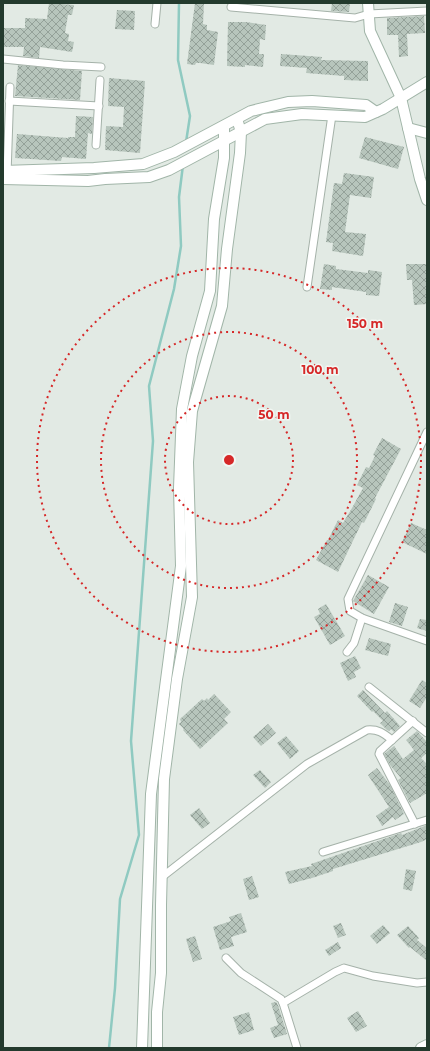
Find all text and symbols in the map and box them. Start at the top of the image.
text: 150 m [347,316,383,331]
text: 100 m [302,362,338,377]
text: 50 m [258,407,290,422]
centre of rings [222,453,236,467]

